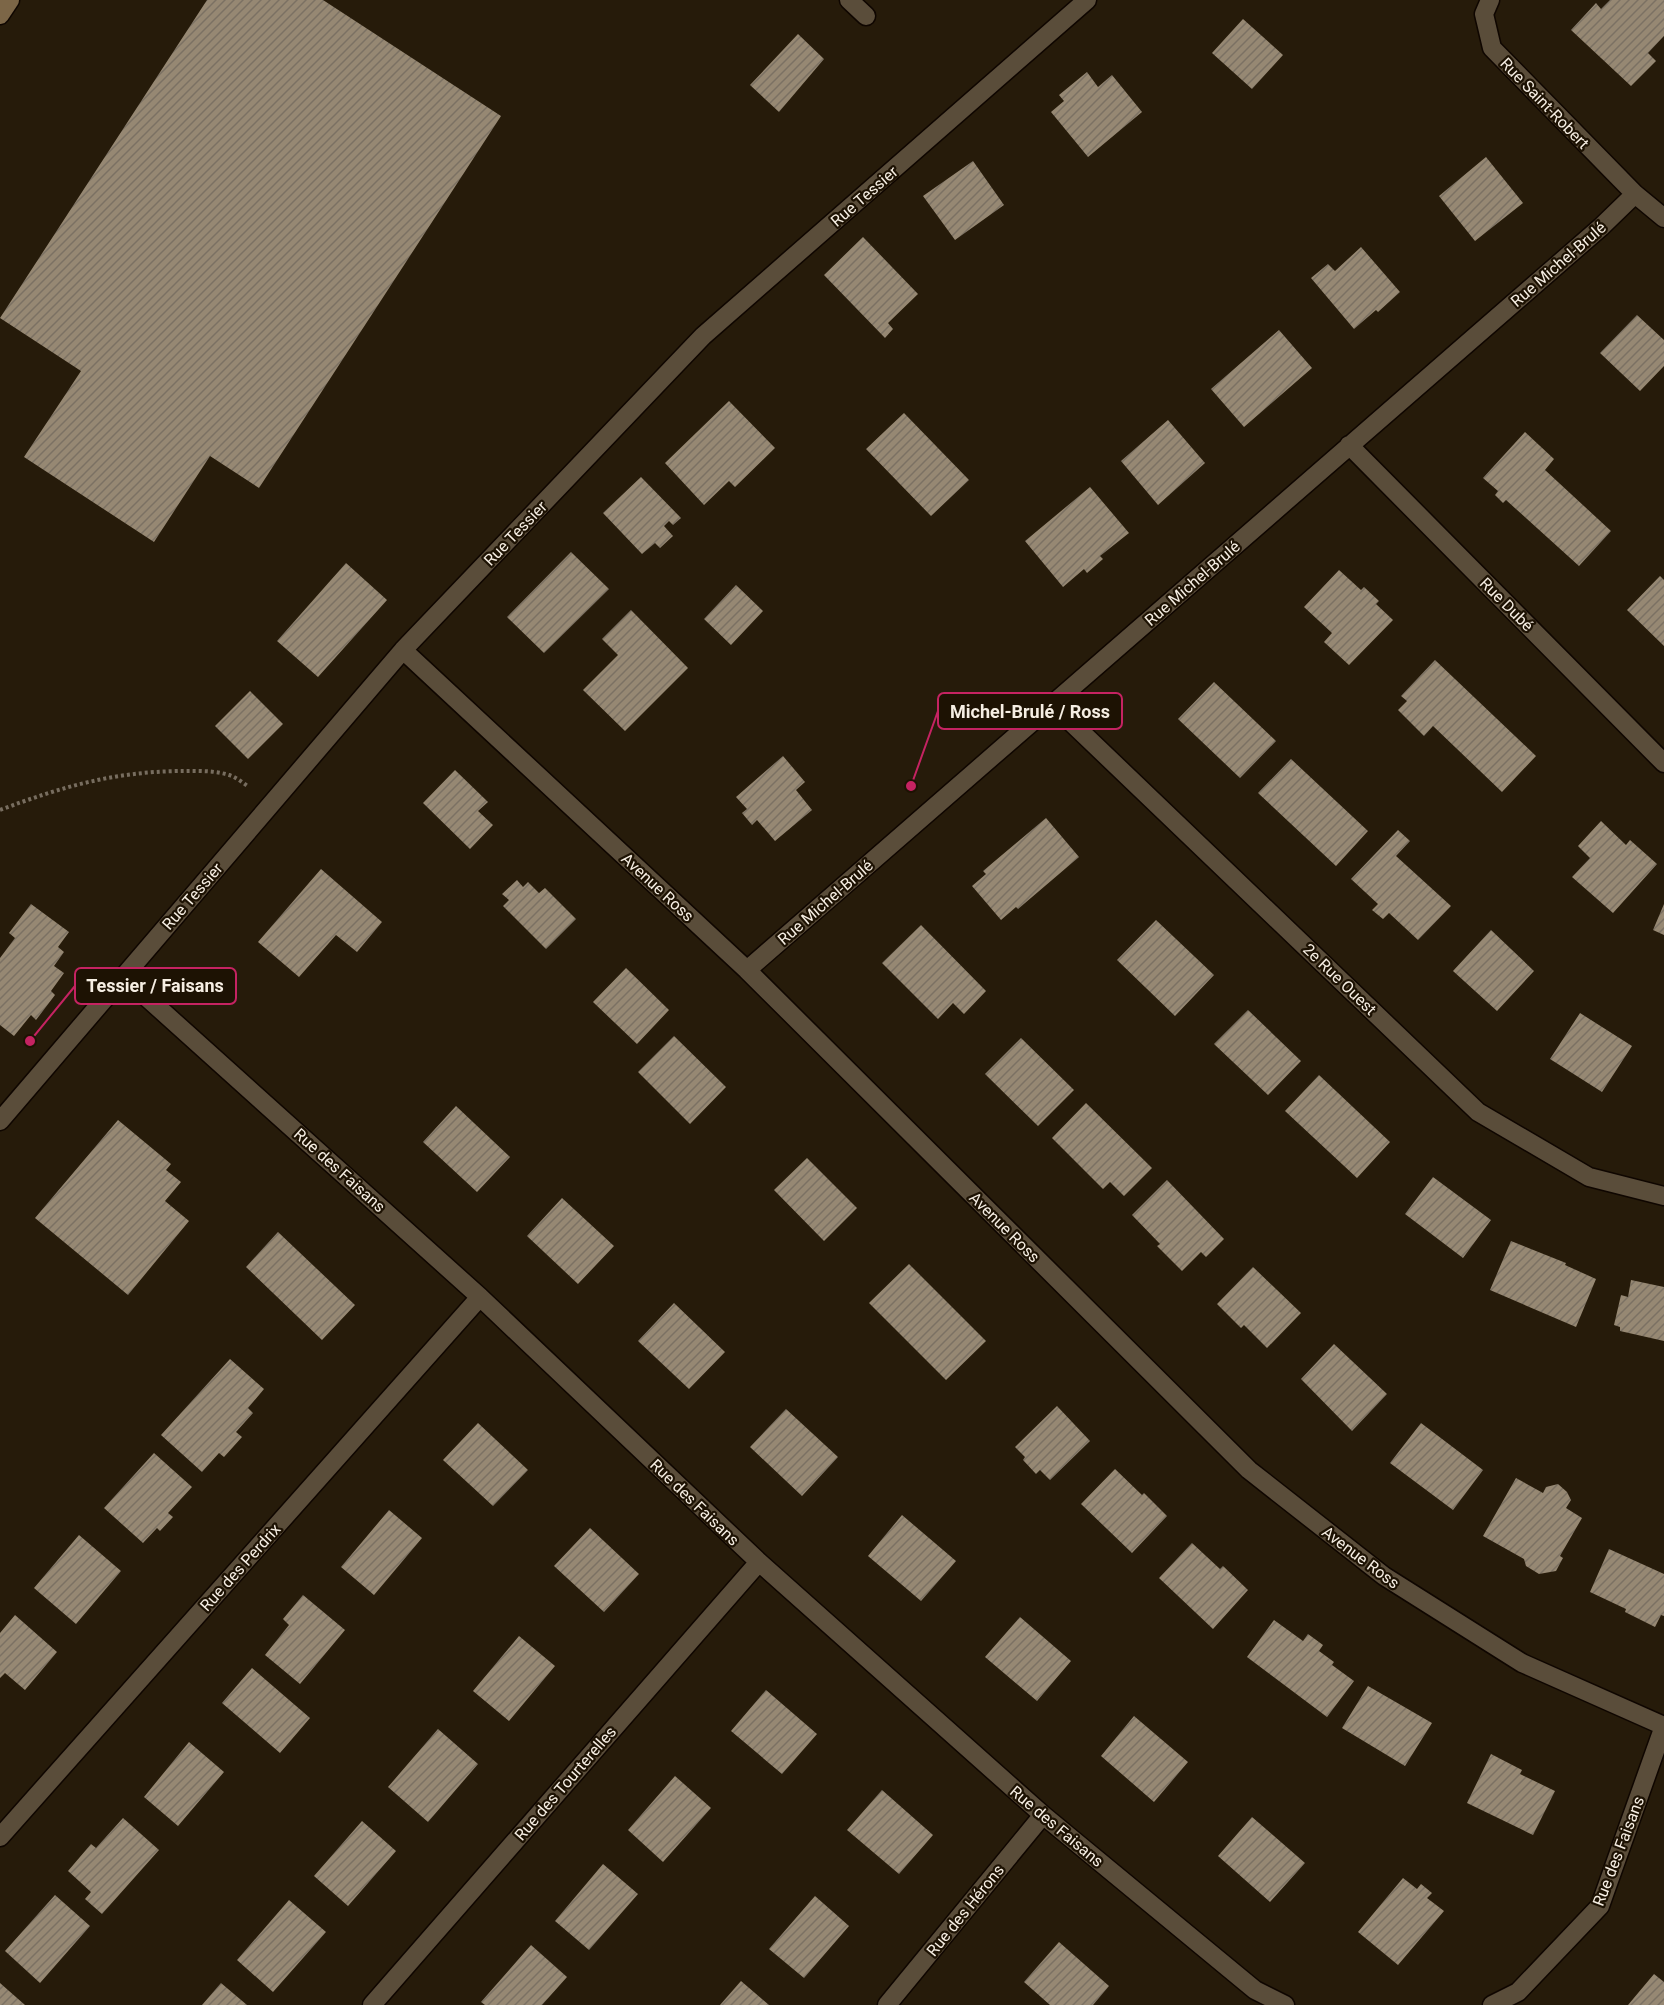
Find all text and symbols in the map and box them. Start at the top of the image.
street label: Rue Saint-Robert [1496,54,1593,153]
street label: Rue Tessier [827,162,902,231]
street label: Rue Michel-Brulé [1507,218,1610,311]
street label: Rue Tessier [480,497,551,570]
street label: Rue Michel-Brulé [1141,537,1244,630]
street label: Rue Dubé [1476,574,1537,635]
callout: Michel-Brulé / Ross [938,693,1122,729]
text: Michel-Brulé / Ross [950,701,1110,722]
street label: Avenue Ross [618,849,698,926]
street label: Rue Michel-Brulé [774,856,877,949]
street label: Rue Tessier [158,859,227,934]
street label: 2e Rue Ouest [1299,940,1380,1019]
callout: Tessier / Faisans [75,968,236,1004]
text: Tessier / Faisans [86,975,224,996]
street label: Rue des Faisans [290,1124,389,1216]
street label: Avenue Ross [965,1188,1044,1267]
street label: Rue des Faisans [646,1455,743,1550]
street label: Rue des Perdrix [196,1520,285,1615]
street label: Avenue Ross [1318,1522,1403,1593]
street label: Rue des Tourterelles [511,1722,620,1844]
street label: Rue des Faisans [1006,1782,1107,1871]
street label: Rue des Faisans [1589,1794,1648,1909]
street label: Rue des Hérons [923,1861,1008,1960]

